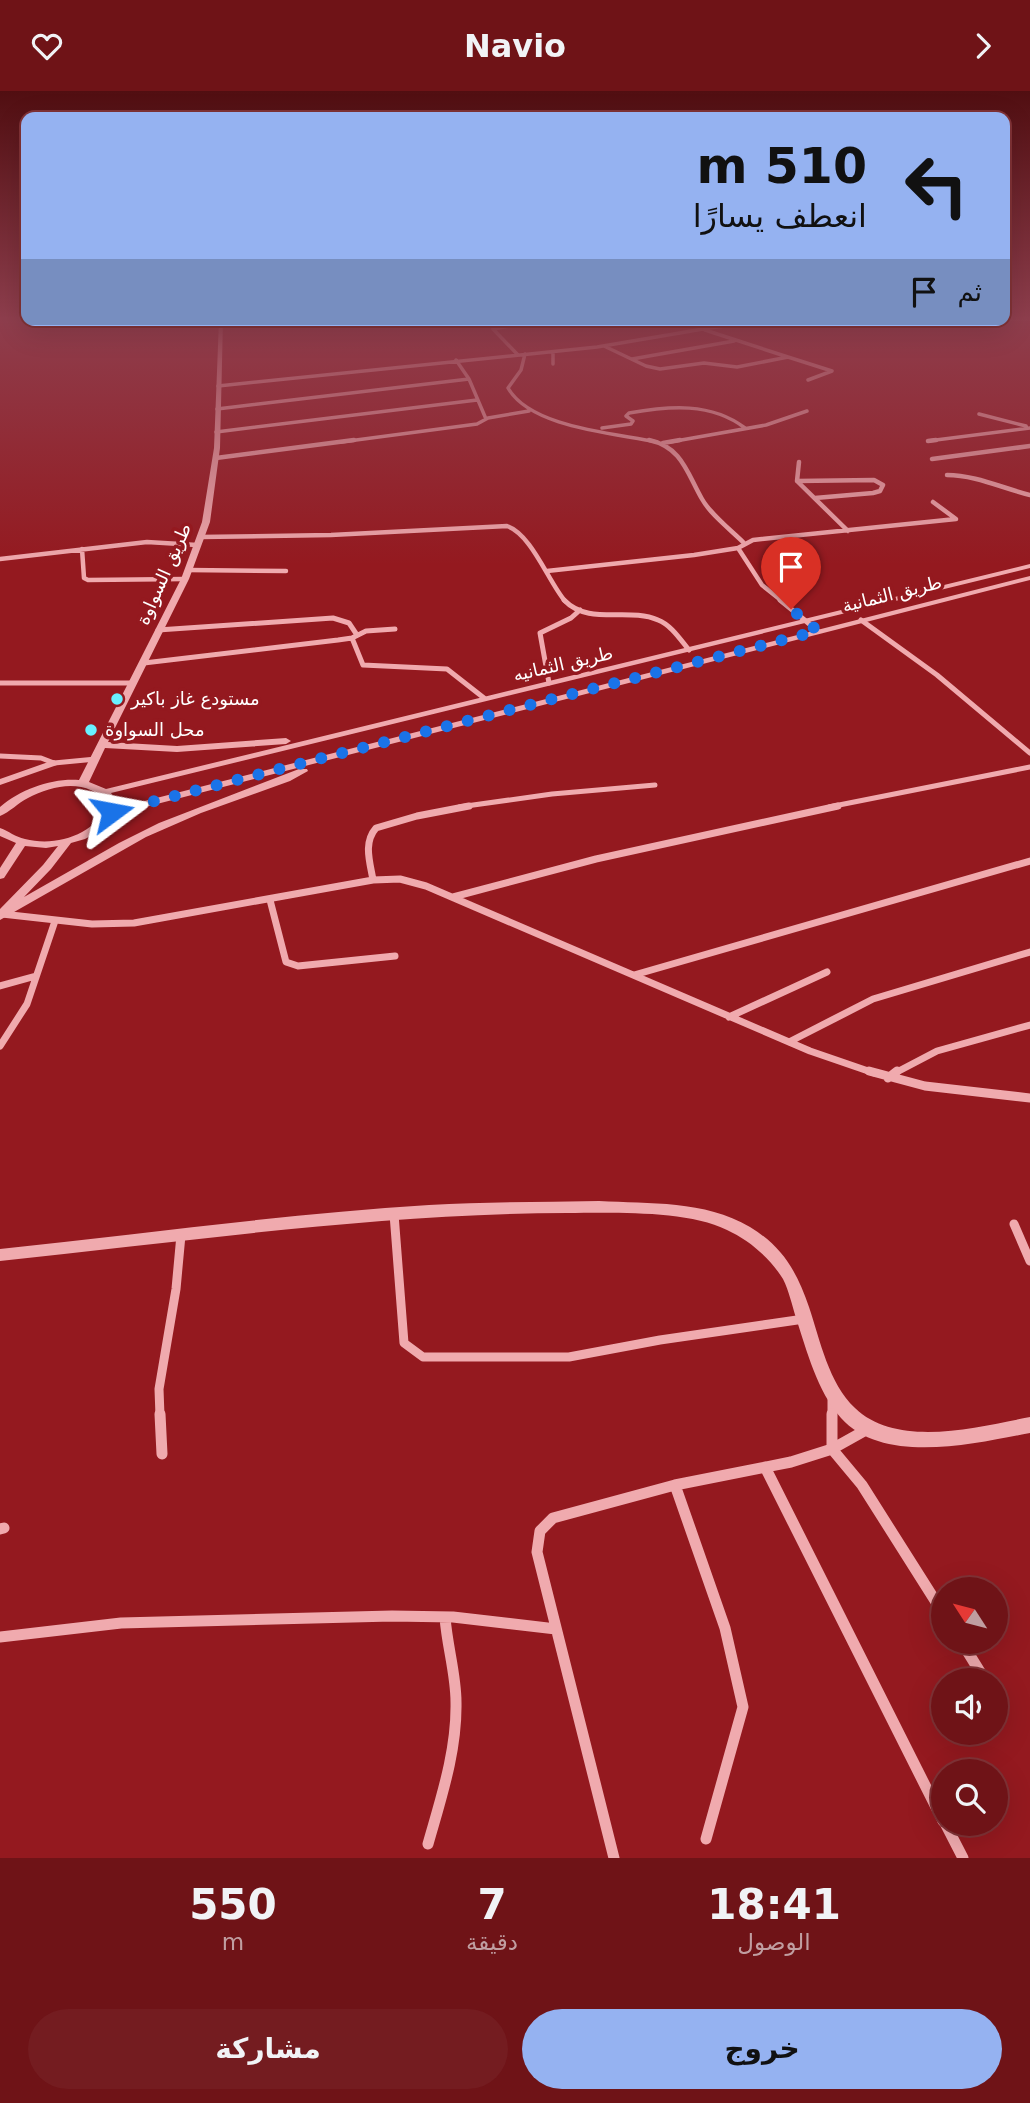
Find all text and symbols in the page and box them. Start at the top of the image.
icon: heart [28,27,66,65]
text: Navio [464,27,566,65]
icon: forward [964,27,1002,65]
text: 510 m [697,138,867,195]
icon: left [891,140,982,231]
text: انعطف يسارًا [693,197,867,235]
icon: arrive [905,273,943,311]
text: ثم [957,277,982,307]
street label: طريق السواوة [132,520,196,628]
pin [761,537,821,609]
icon: arrive [772,548,810,586]
street label: طريق الثمانية [840,571,944,617]
street label: طريق الثمانيه [511,642,615,686]
place label: مستودع غاز باكير [130,688,260,710]
marker: مستودع غاز باكير [109,691,125,707]
place label: محل السواوة [105,719,205,741]
marker: محل السواوة [83,722,99,738]
position arrow [75,775,149,849]
north arrow [931,1577,1008,1654]
map controls [931,1577,1008,1836]
button: sound [931,1668,1008,1745]
button: search [931,1759,1008,1836]
text: 550 [189,1880,277,1929]
text: 7 [477,1880,507,1929]
text: 18:41 [707,1880,841,1929]
text: m [222,1929,244,1955]
text: دقيقة [466,1929,518,1955]
text: الوصول [737,1929,811,1955]
button: مشاركة [28,2009,508,2089]
button: خروج [522,2009,1002,2089]

